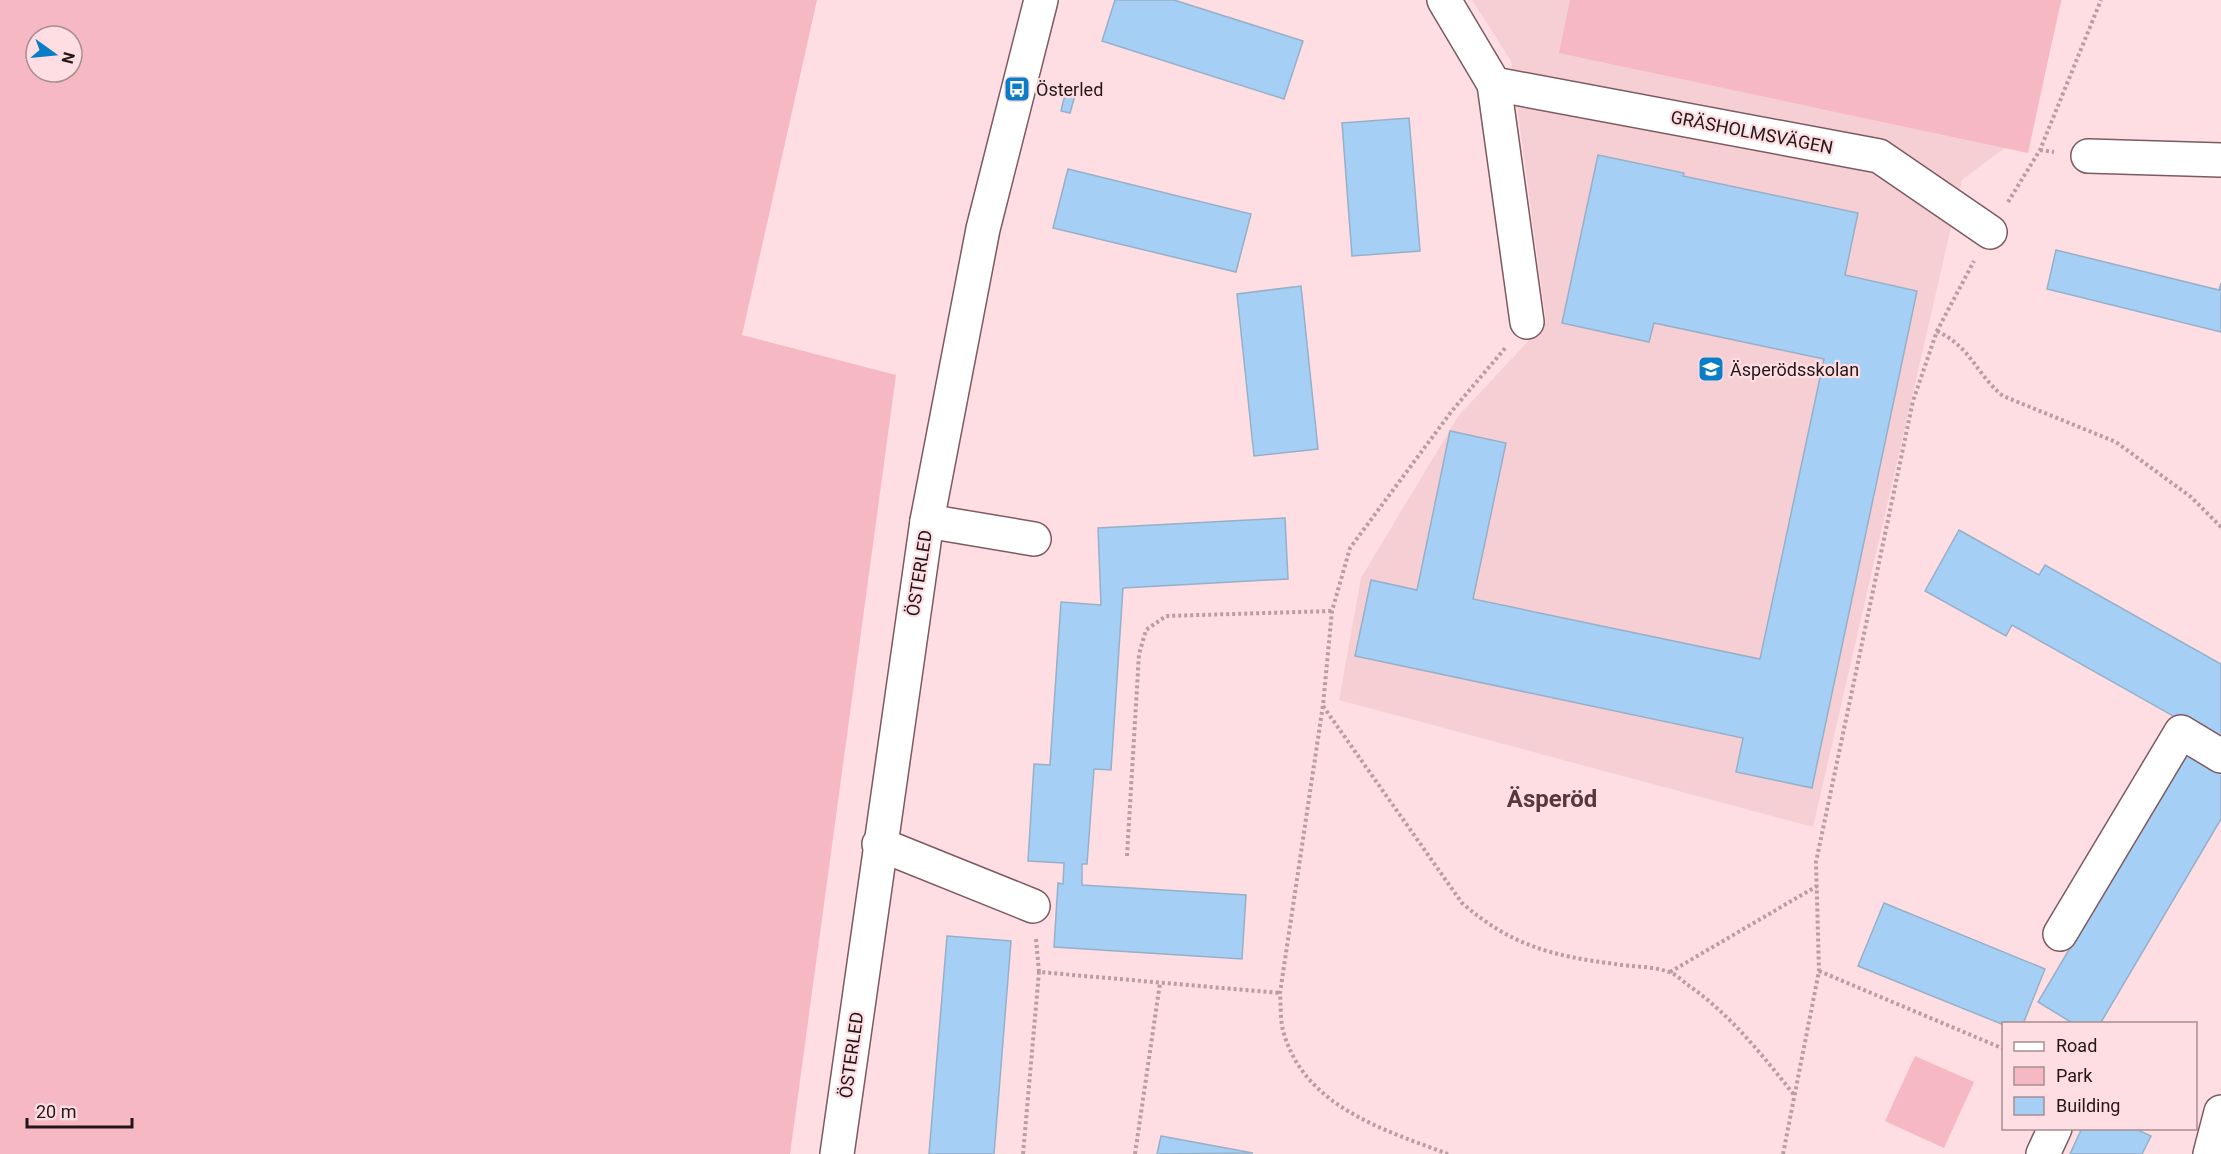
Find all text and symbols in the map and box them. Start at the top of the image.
north arrow [24,24,84,84]
text: N [57,50,79,66]
bus stop icon: Österled [1002,74,1032,104]
place label: Österled [1036,79,1103,100]
street label: GRÄSHOLMSVÄGEN [1669,106,1835,158]
school or university icon: Äsperödsskolan [1696,354,1726,384]
place label: Äsperödsskolan [1730,359,1859,380]
street label: ÖSTERLED [902,528,936,618]
district label: Äsperöd [1507,785,1597,813]
street label: ÖSTERLED [835,1011,867,1099]
legend [2002,1022,2197,1130]
text: Road [2056,1035,2097,1056]
text: Park [2056,1065,2093,1086]
scale bar [27,1091,132,1129]
text: Building [2056,1095,2120,1116]
text: 20 m [36,1101,76,1122]

